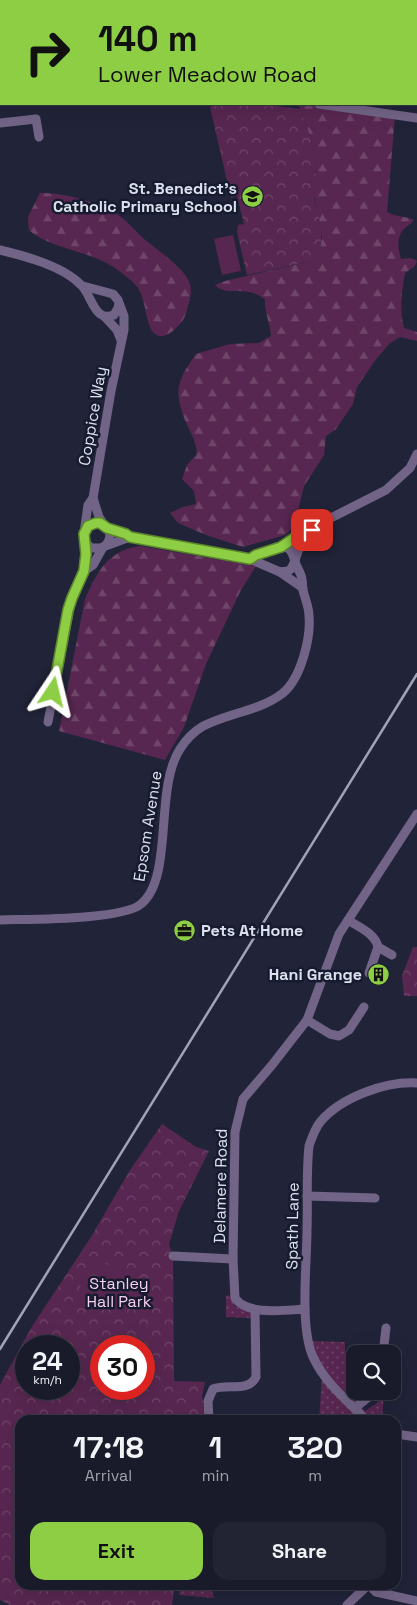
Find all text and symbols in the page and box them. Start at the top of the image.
text: 140 m [98,17,198,61]
icon: right [15,20,80,85]
text: Lower Meadow Road [98,60,317,88]
place label: St. Benedict's Catholic Primary School [53,178,237,217]
school or university icon: St. Benedict's Catholic Primary School [241,185,265,209]
street label: Coppice Way [73,365,112,467]
pin [291,509,333,551]
icon: arrive [298,516,326,544]
position arrow [26,665,78,717]
street label: Epsom Avenue [128,769,167,883]
office icon: Pets At Home [173,918,197,942]
place label: Pets At Home [201,920,303,941]
building icon: Hani Grange [366,962,390,986]
place label: Hani Grange [269,964,362,985]
street label: Delamere Road [209,1128,232,1244]
street label: Spath Lane [281,1182,304,1270]
park label: Stanley Hall Park [87,1273,152,1312]
speed limit sign: 30 [90,1335,155,1400]
text: 24 [32,1345,63,1377]
map controls [346,1345,401,1400]
button: search [346,1345,401,1400]
text: km/h [33,1372,62,1388]
text: 17:18 [73,1428,144,1467]
text: 1 [209,1428,222,1467]
text: 320 [287,1428,343,1467]
text: Arrival [85,1465,132,1486]
text: min [202,1465,229,1486]
text: m [308,1465,322,1486]
button: Exit [30,1522,203,1580]
button: Share [213,1522,386,1580]

